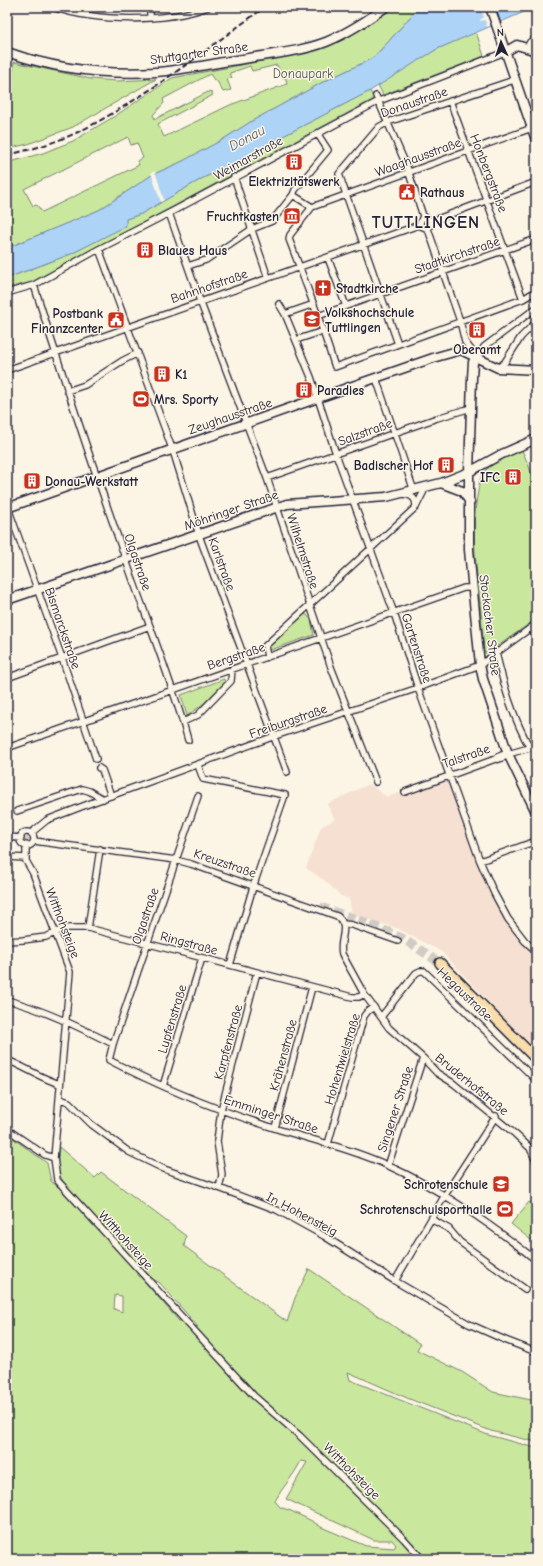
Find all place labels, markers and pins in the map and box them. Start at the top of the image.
building icon: Elektrizitätswerk [284,152,304,172]
place label: Elektrizitätswerk [248,174,340,189]
public building icon: Rathaus [397,182,417,202]
place label: Rathaus [420,185,465,200]
museum icon: Fruchtkasten [282,206,302,226]
place label: Fruchtkasten [207,209,279,224]
building icon: Blaues Haus [135,240,155,260]
place label: Blaues Haus [158,243,228,258]
church icon: Stadtkirche [313,278,333,298]
place label: Stadtkirche [336,281,399,296]
place label: Volkshochschule Tuttlingen [325,305,415,335]
place label: Postbank Finanzcenter [31,306,104,336]
school or university icon: Volkshochschule Tuttlingen [302,309,322,329]
public building icon: Postbank Finanzcenter [106,310,126,330]
building icon: Oberamt [467,320,487,340]
place label: Oberamt [453,342,502,357]
building icon: K1 [152,364,172,384]
place label: K1 [175,367,187,382]
building icon: Paradies [294,380,314,400]
place label: Paradies [317,383,365,398]
sports icon: Mrs. Sporty [131,389,151,409]
place label: Mrs. Sporty [154,392,218,407]
building icon: Badischer Hof [436,455,456,475]
place label: Badischer Hof [354,458,434,473]
building icon: IFC [503,467,523,487]
place label: IFC [480,470,500,485]
building icon: Donau-Werkstatt [22,471,42,491]
place label: Donau-Werkstatt [45,474,139,489]
school or university icon: Schrotenschule [491,1174,511,1194]
place label: Schrotenschule [404,1177,489,1192]
sports icon: Schrotenschulsporthalle [495,1199,515,1219]
place label: Schrotenschulsporthalle [360,1202,493,1217]

